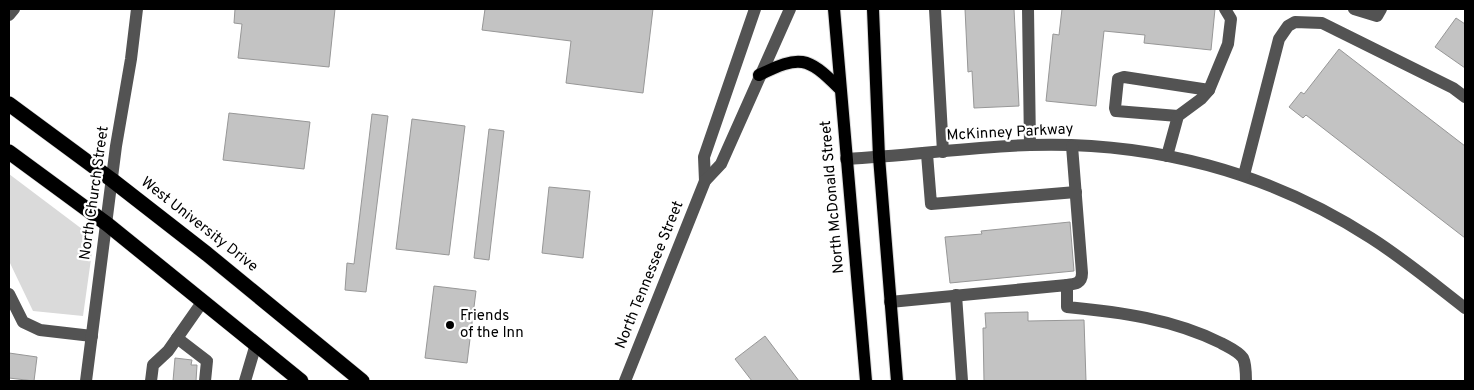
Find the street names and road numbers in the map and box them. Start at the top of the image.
street label: North McDonald Street [817,120,849,274]
street label: McKinney Parkway [946,120,1074,146]
street label: North Church Street [76,125,114,261]
street label: West University Drive [137,173,261,277]
street label: North Tennessee Street [612,198,688,352]

